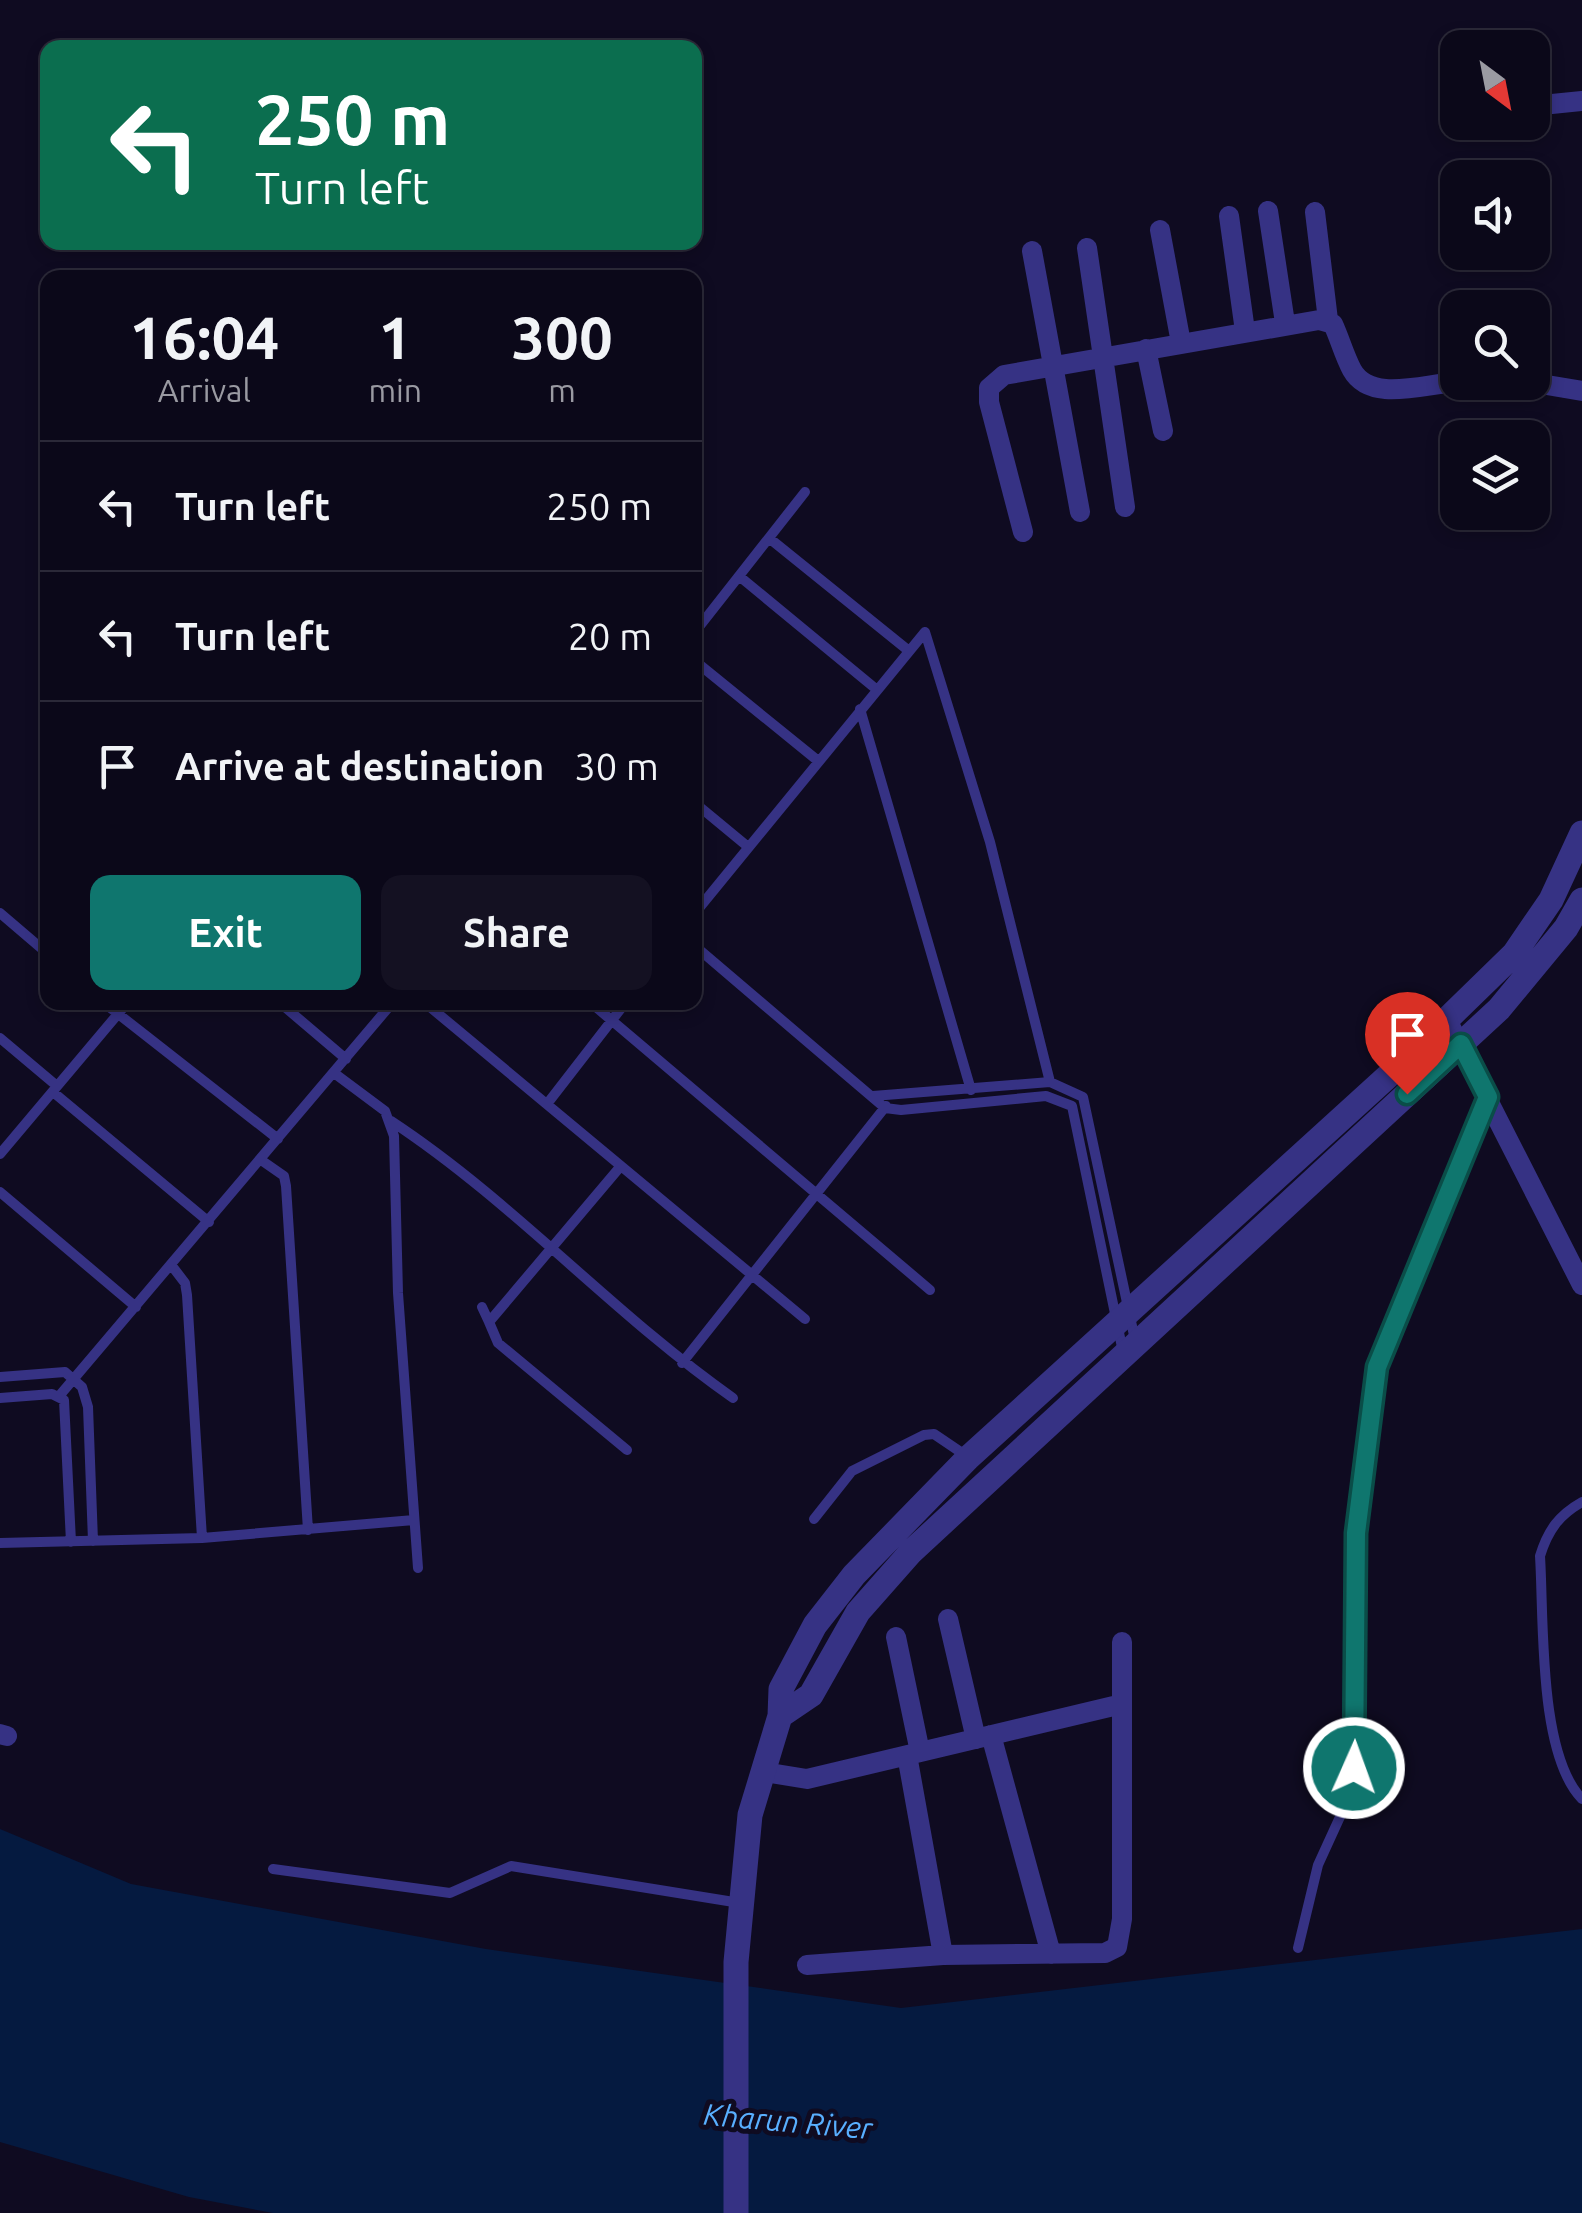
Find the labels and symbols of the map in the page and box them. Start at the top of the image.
north arrow [1440,30,1550,140]
pin [1365,992,1450,1095]
position arrow [1302,1716,1406,1820]
water label: Kharun River [702,2097,875,2145]

